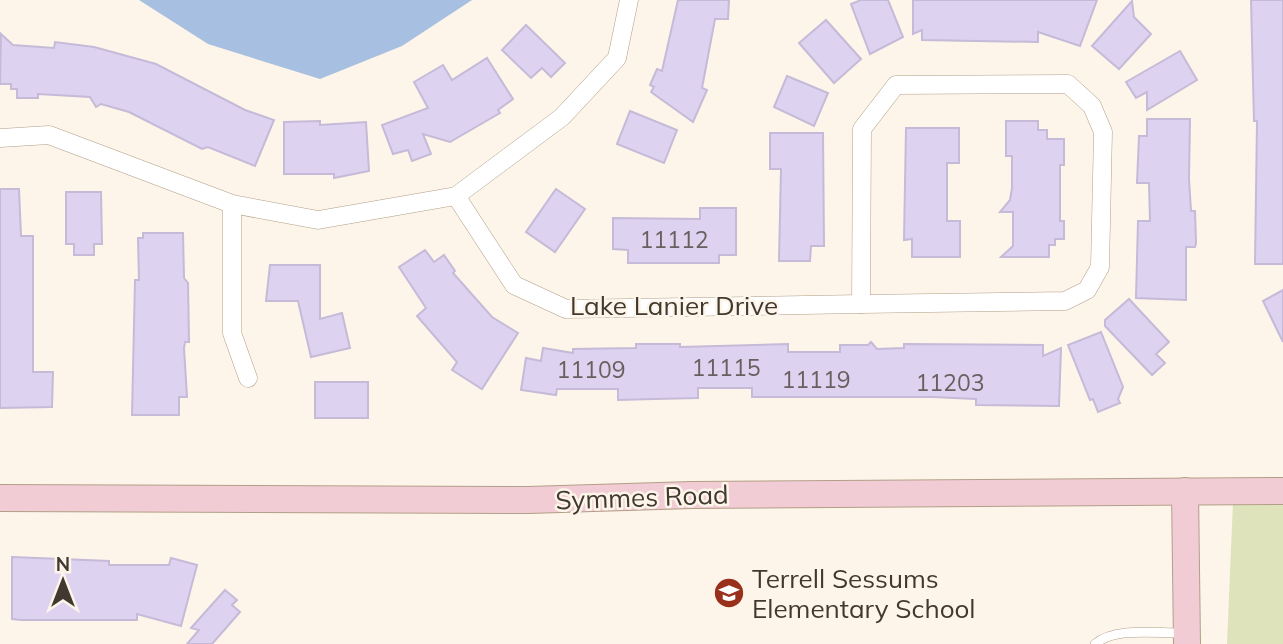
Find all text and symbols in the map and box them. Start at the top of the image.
house number: 11112 [639,225,709,254]
street label: Lake Lanier Drive [570,289,778,322]
house number: 11115 [691,353,761,382]
house number: 11109 [556,355,626,384]
house number: 11119 [781,365,851,394]
house number: 11203 [915,368,985,397]
street label: Symmes Road [555,477,729,517]
north arrow [28,546,98,616]
text: N [56,552,70,576]
place label: Terrell Sessums Elementary School [752,562,976,625]
school or university icon: Terrell Sessums Elementary School [712,576,746,610]

